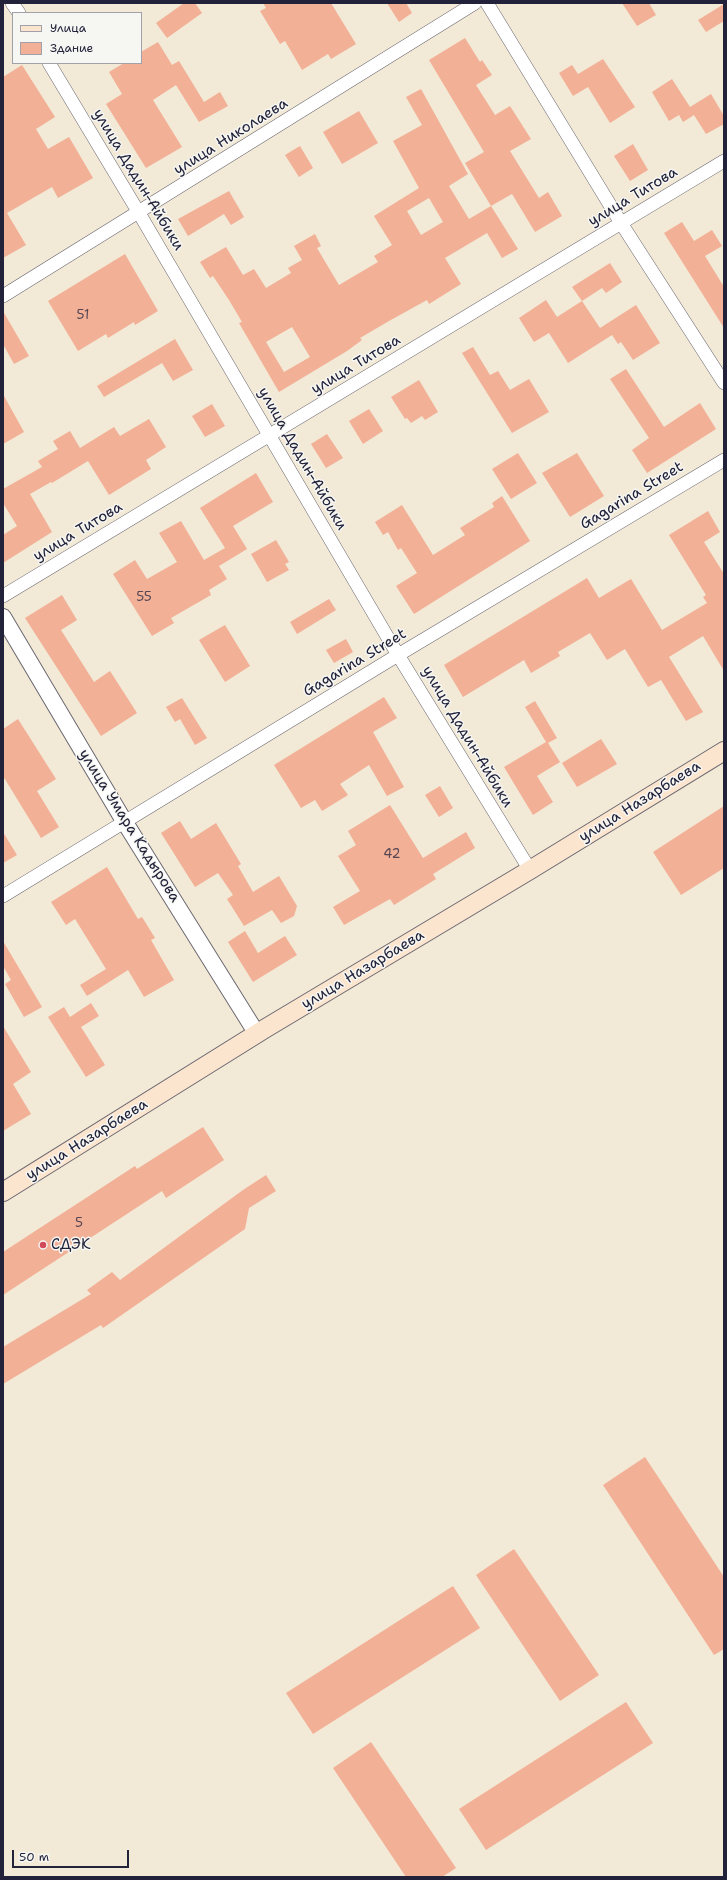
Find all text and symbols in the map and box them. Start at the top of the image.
legend [12,12,142,64]
text: Улица [50,20,86,36]
text: Здание [50,40,93,56]
street label: улица Николаева [171,95,291,179]
street label: улица Дадин-Айбики [89,106,187,254]
street label: улица Титова [585,163,681,231]
house number: 51 [77,308,89,324]
street label: улица Титова [308,331,404,399]
street label: улица Дадин-Айбики [254,384,350,534]
street label: Gagarina Street [577,458,687,534]
street label: улица Титова [30,498,126,566]
house number: 55 [136,590,152,606]
street label: Gagarina Street [300,625,410,701]
street label: улица Дадин-Айбики [418,663,516,811]
street label: улица Умара Кадырова [74,746,184,906]
street label: улица Назарбаева [576,757,704,847]
house number: 42 [383,847,401,863]
street label: улица Назарбаева [298,926,428,1014]
street label: улица Назарбаева [23,1095,151,1185]
house number: 5 [75,1216,83,1232]
place label: СДЭК [51,1236,91,1254]
marker: СДЭК [38,1240,48,1250]
scale bar [14,1842,131,1868]
text: 50 m [19,1849,49,1865]

